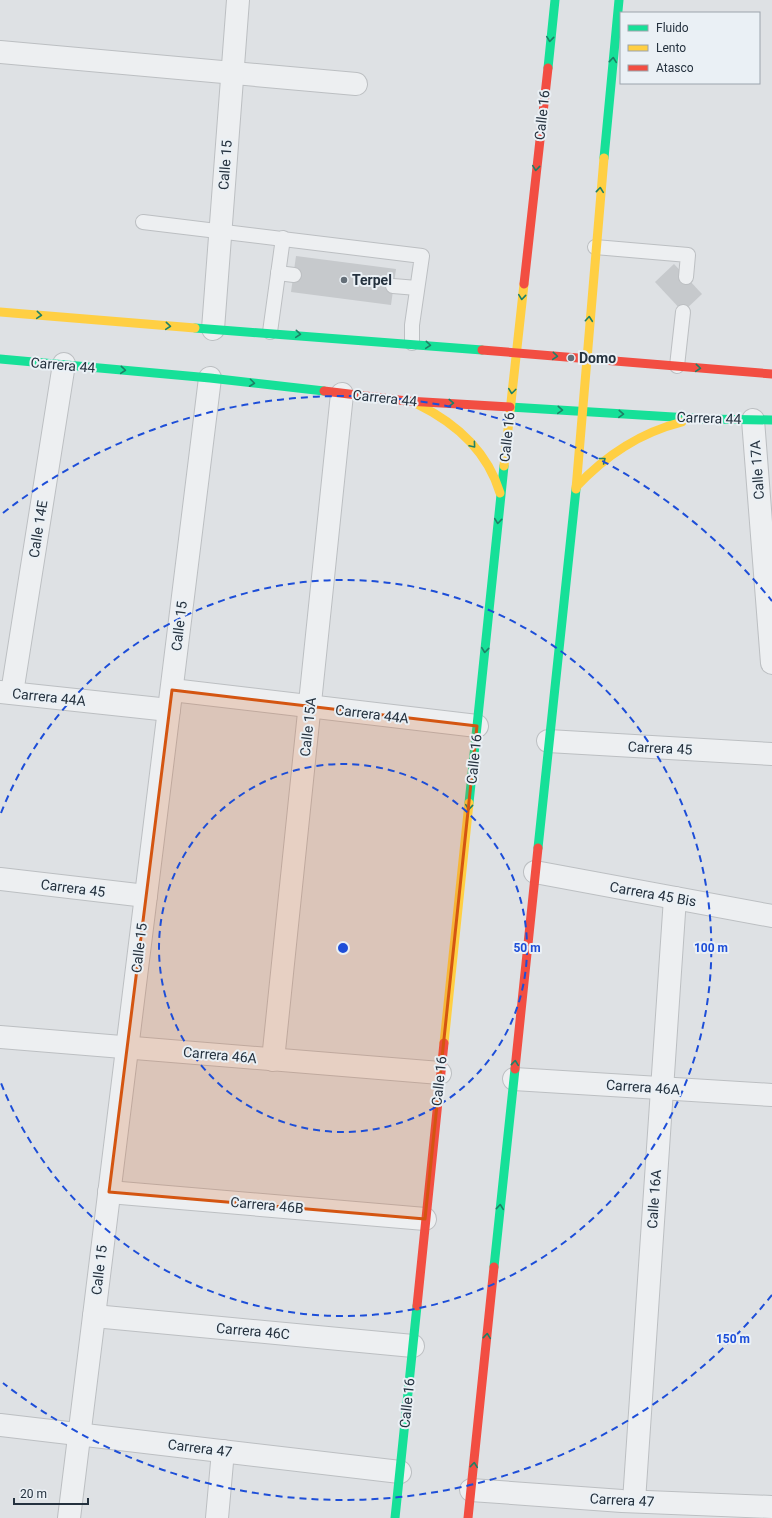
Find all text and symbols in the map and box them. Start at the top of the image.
legend [620,12,760,84]
text: Fluido [656,21,689,35]
one-way arrow [546,36,555,42]
text: Lento [656,41,686,55]
one-way arrow [608,57,617,64]
text: Atasco [656,61,694,75]
street label: Calle 16 [531,89,553,141]
street label: Calle 15 [215,139,235,191]
one-way arrow [532,165,541,171]
one-way arrow [596,187,605,193]
place label: Terpel [352,272,392,288]
marker: Terpel [339,275,349,285]
one-way arrow [518,294,527,300]
one-way arrow [36,311,42,320]
one-way arrow [584,316,593,322]
one-way arrow [165,321,171,330]
one-way arrow [295,330,301,339]
one-way arrow [425,340,431,349]
place label: Domo [579,350,616,366]
one-way arrow [552,351,558,360]
marker: Domo [566,353,576,363]
street label: Carrera 44 [30,354,96,376]
one-way arrow [695,363,701,372]
one-way arrow [119,365,126,374]
one-way arrow [249,378,255,387]
street label: Carrera 44 [352,387,418,409]
one-way arrow [508,388,517,394]
one-way arrow [448,399,454,408]
one-way arrow [557,406,563,415]
one-way arrow [618,409,624,418]
street label: Carrera 44 [676,409,742,427]
street label: Calle 16 [496,411,518,463]
one-way arrow [469,440,476,448]
street label: Calle 17A [747,440,767,500]
one-way arrow [599,457,606,464]
street label: Calle 14E [26,499,50,559]
one-way arrow [494,518,503,524]
street label: Calle 15 [168,600,190,652]
one-way arrow [481,647,490,653]
street label: Carrera 44A [11,685,87,709]
street label: Calle 15A [297,697,319,757]
street label: Carrera 44A [334,702,410,726]
street label: Calle 16 [463,733,485,785]
street label: Carrera 45 [627,738,693,758]
one-way arrow [464,804,473,810]
street label: Carrera 45 [40,876,106,900]
street label: Carrera 45 Bis [608,879,698,909]
street label: Calle 15 [128,922,150,974]
centre of rings [336,941,350,955]
text: 50 m [513,941,541,955]
text: 100 m [694,941,728,955]
street label: Carrera 46A [182,1044,258,1066]
street label: Calle 16 [428,1055,450,1107]
one-way arrow [510,1060,519,1066]
street label: Carrera 46A [606,1076,680,1098]
street label: Calle 16A [644,1169,664,1229]
street label: Carrera 46B [230,1194,304,1216]
one-way arrow [496,1204,505,1210]
street label: Calle 15 [88,1244,110,1296]
street label: Carrera 46C [215,1320,291,1342]
text: 150 m [716,1332,750,1346]
one-way arrow [482,1333,491,1339]
street label: Calle 16 [396,1377,418,1429]
street label: Carrera 47 [167,1436,233,1460]
one-way arrow [469,1462,478,1468]
scale bar [14,1480,88,1506]
text: 20 m [20,1487,47,1501]
street label: Carrera 47 [589,1490,655,1510]

